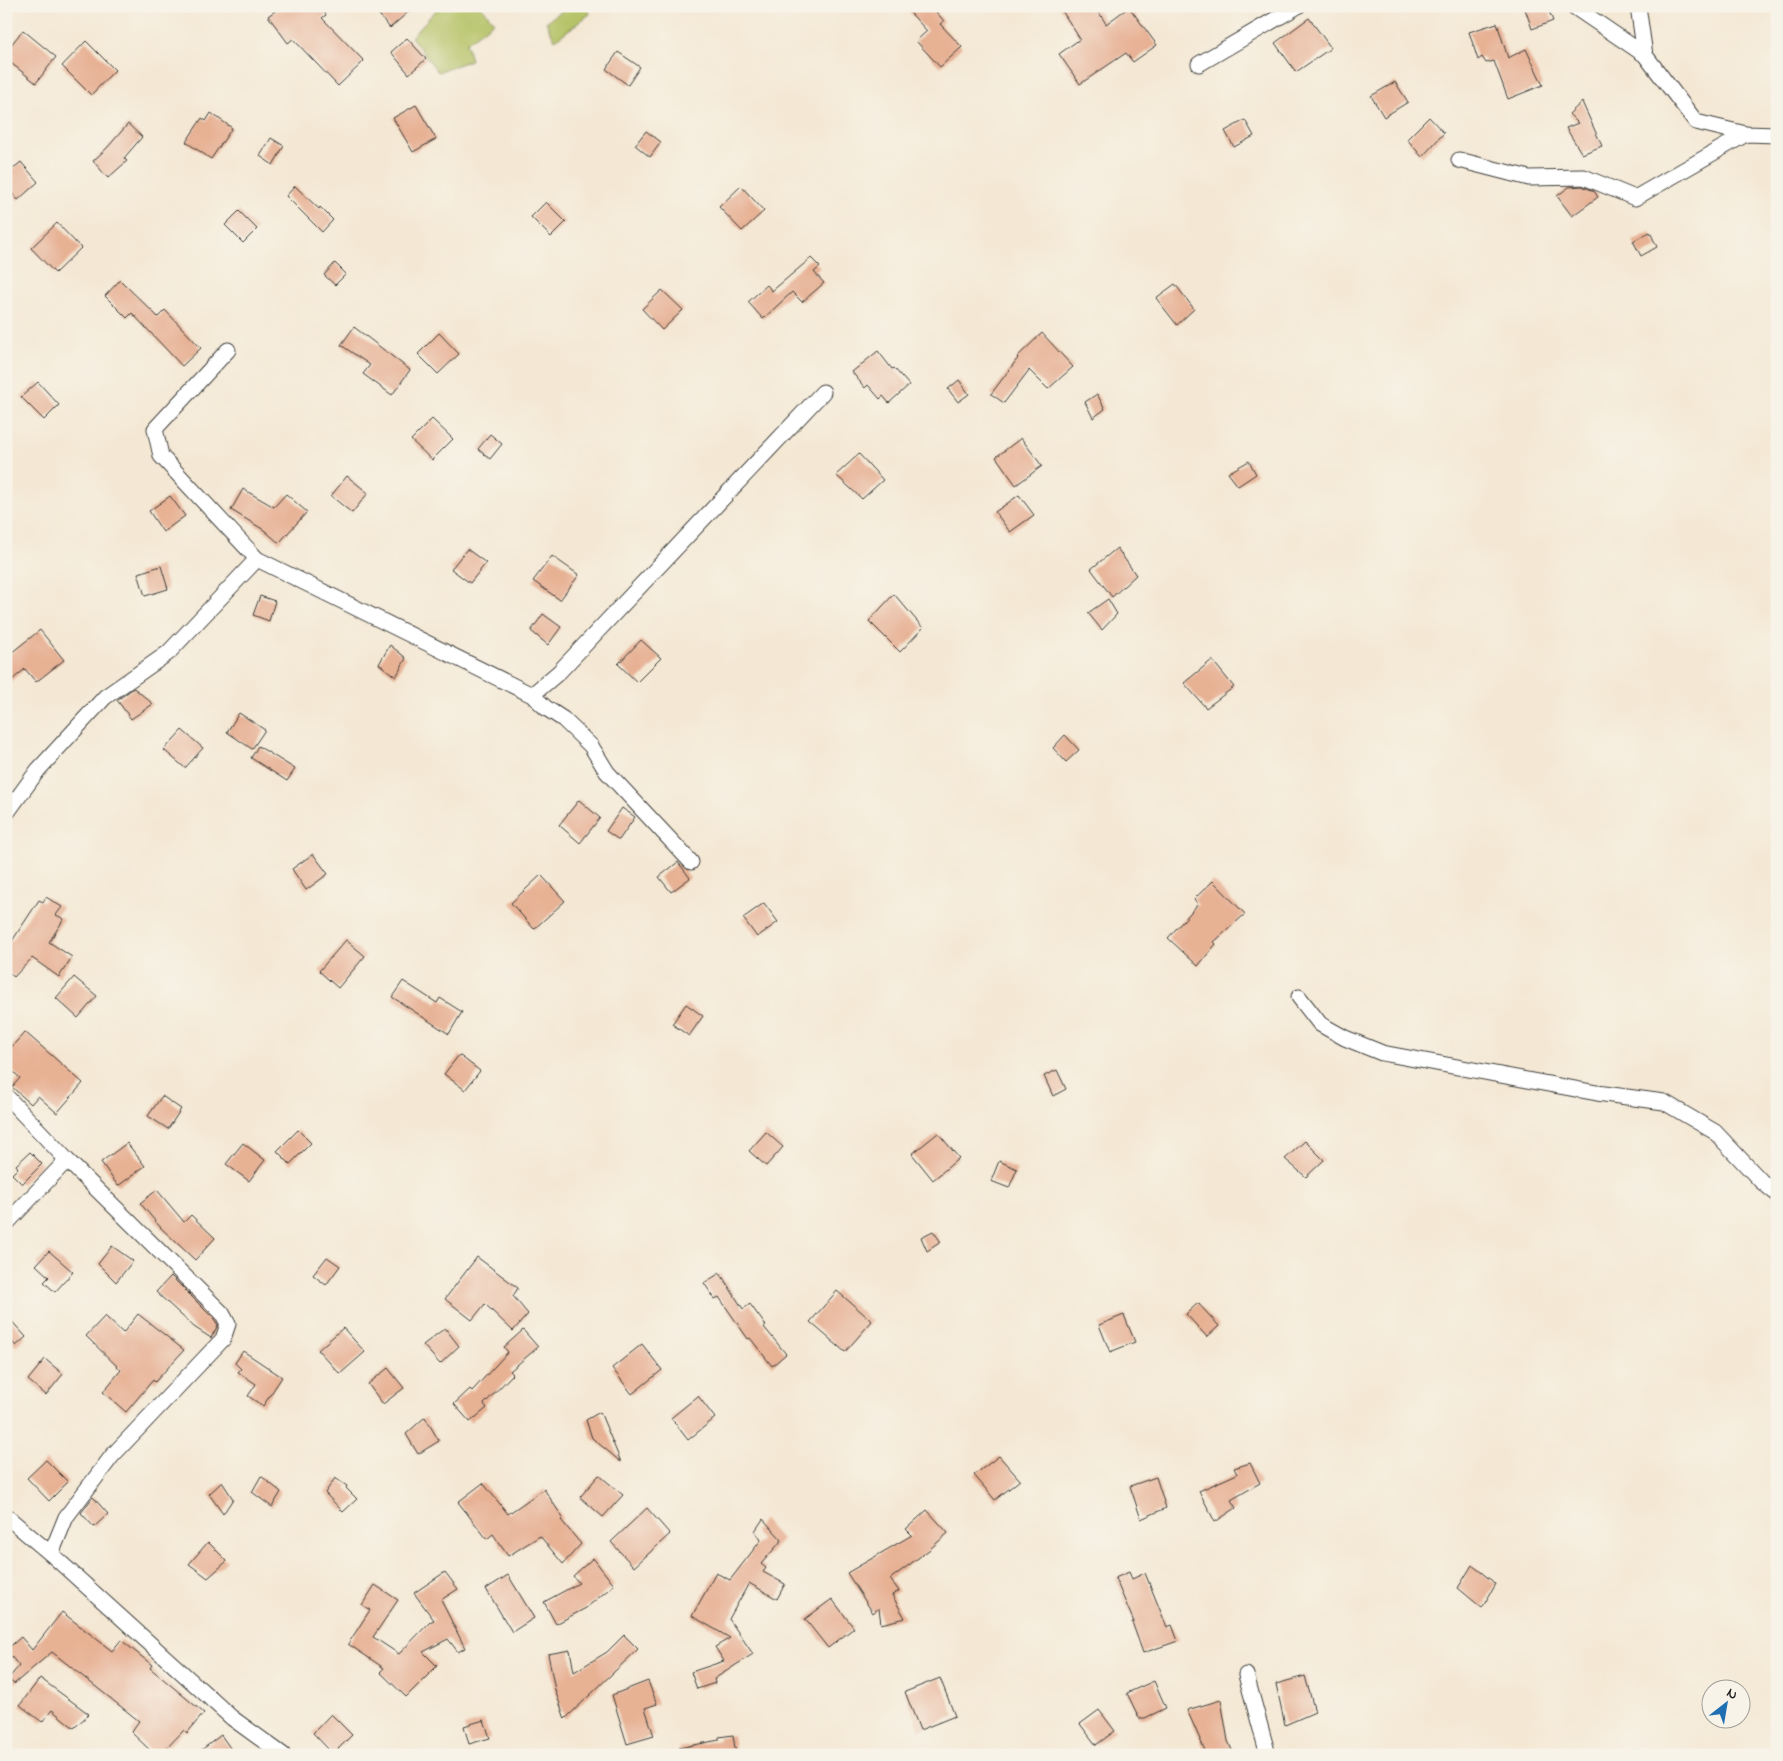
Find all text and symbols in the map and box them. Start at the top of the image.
north arrow [1700,1678,1750,1728]
text: N [1722,1683,1741,1706]

